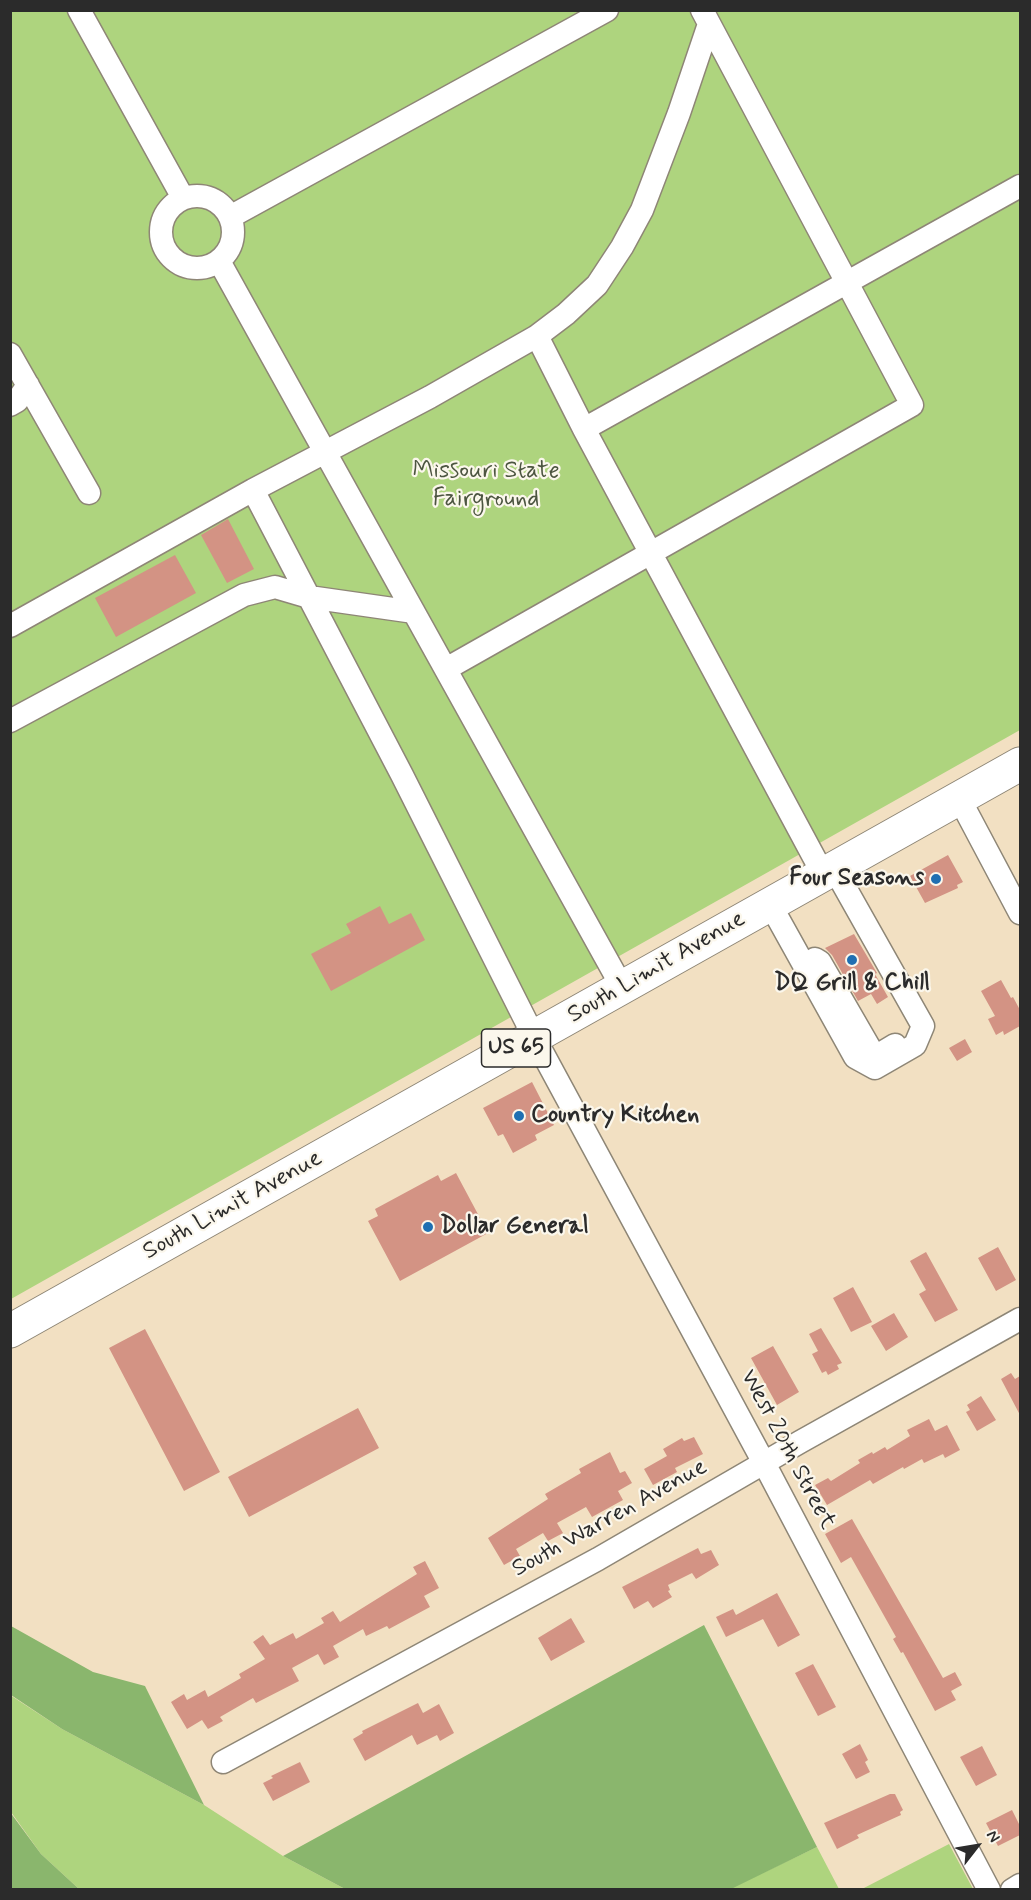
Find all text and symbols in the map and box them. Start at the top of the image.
park label: Missouri State Fairground [413,458,559,514]
place label: Four Seasons [789,865,924,893]
marker: Four Seasons [929,872,943,886]
street label: South Limit Avenue [563,905,751,1031]
marker: DQ Grill & Chill [845,953,859,967]
place label: DQ Grill & Chill [774,970,930,998]
road number: US 65 [482,1029,550,1067]
place label: Country Kitchen [531,1102,699,1130]
marker: Country Kitchen [512,1109,526,1123]
street label: South Limit Avenue [138,1145,328,1267]
place label: Dollar General [440,1213,589,1241]
marker: Dollar General [421,1220,435,1234]
street label: West 20th Street [733,1365,841,1535]
street label: South Warren Avenue [507,1453,713,1585]
north arrow [947,1816,1007,1876]
text: N [981,1826,1005,1846]

